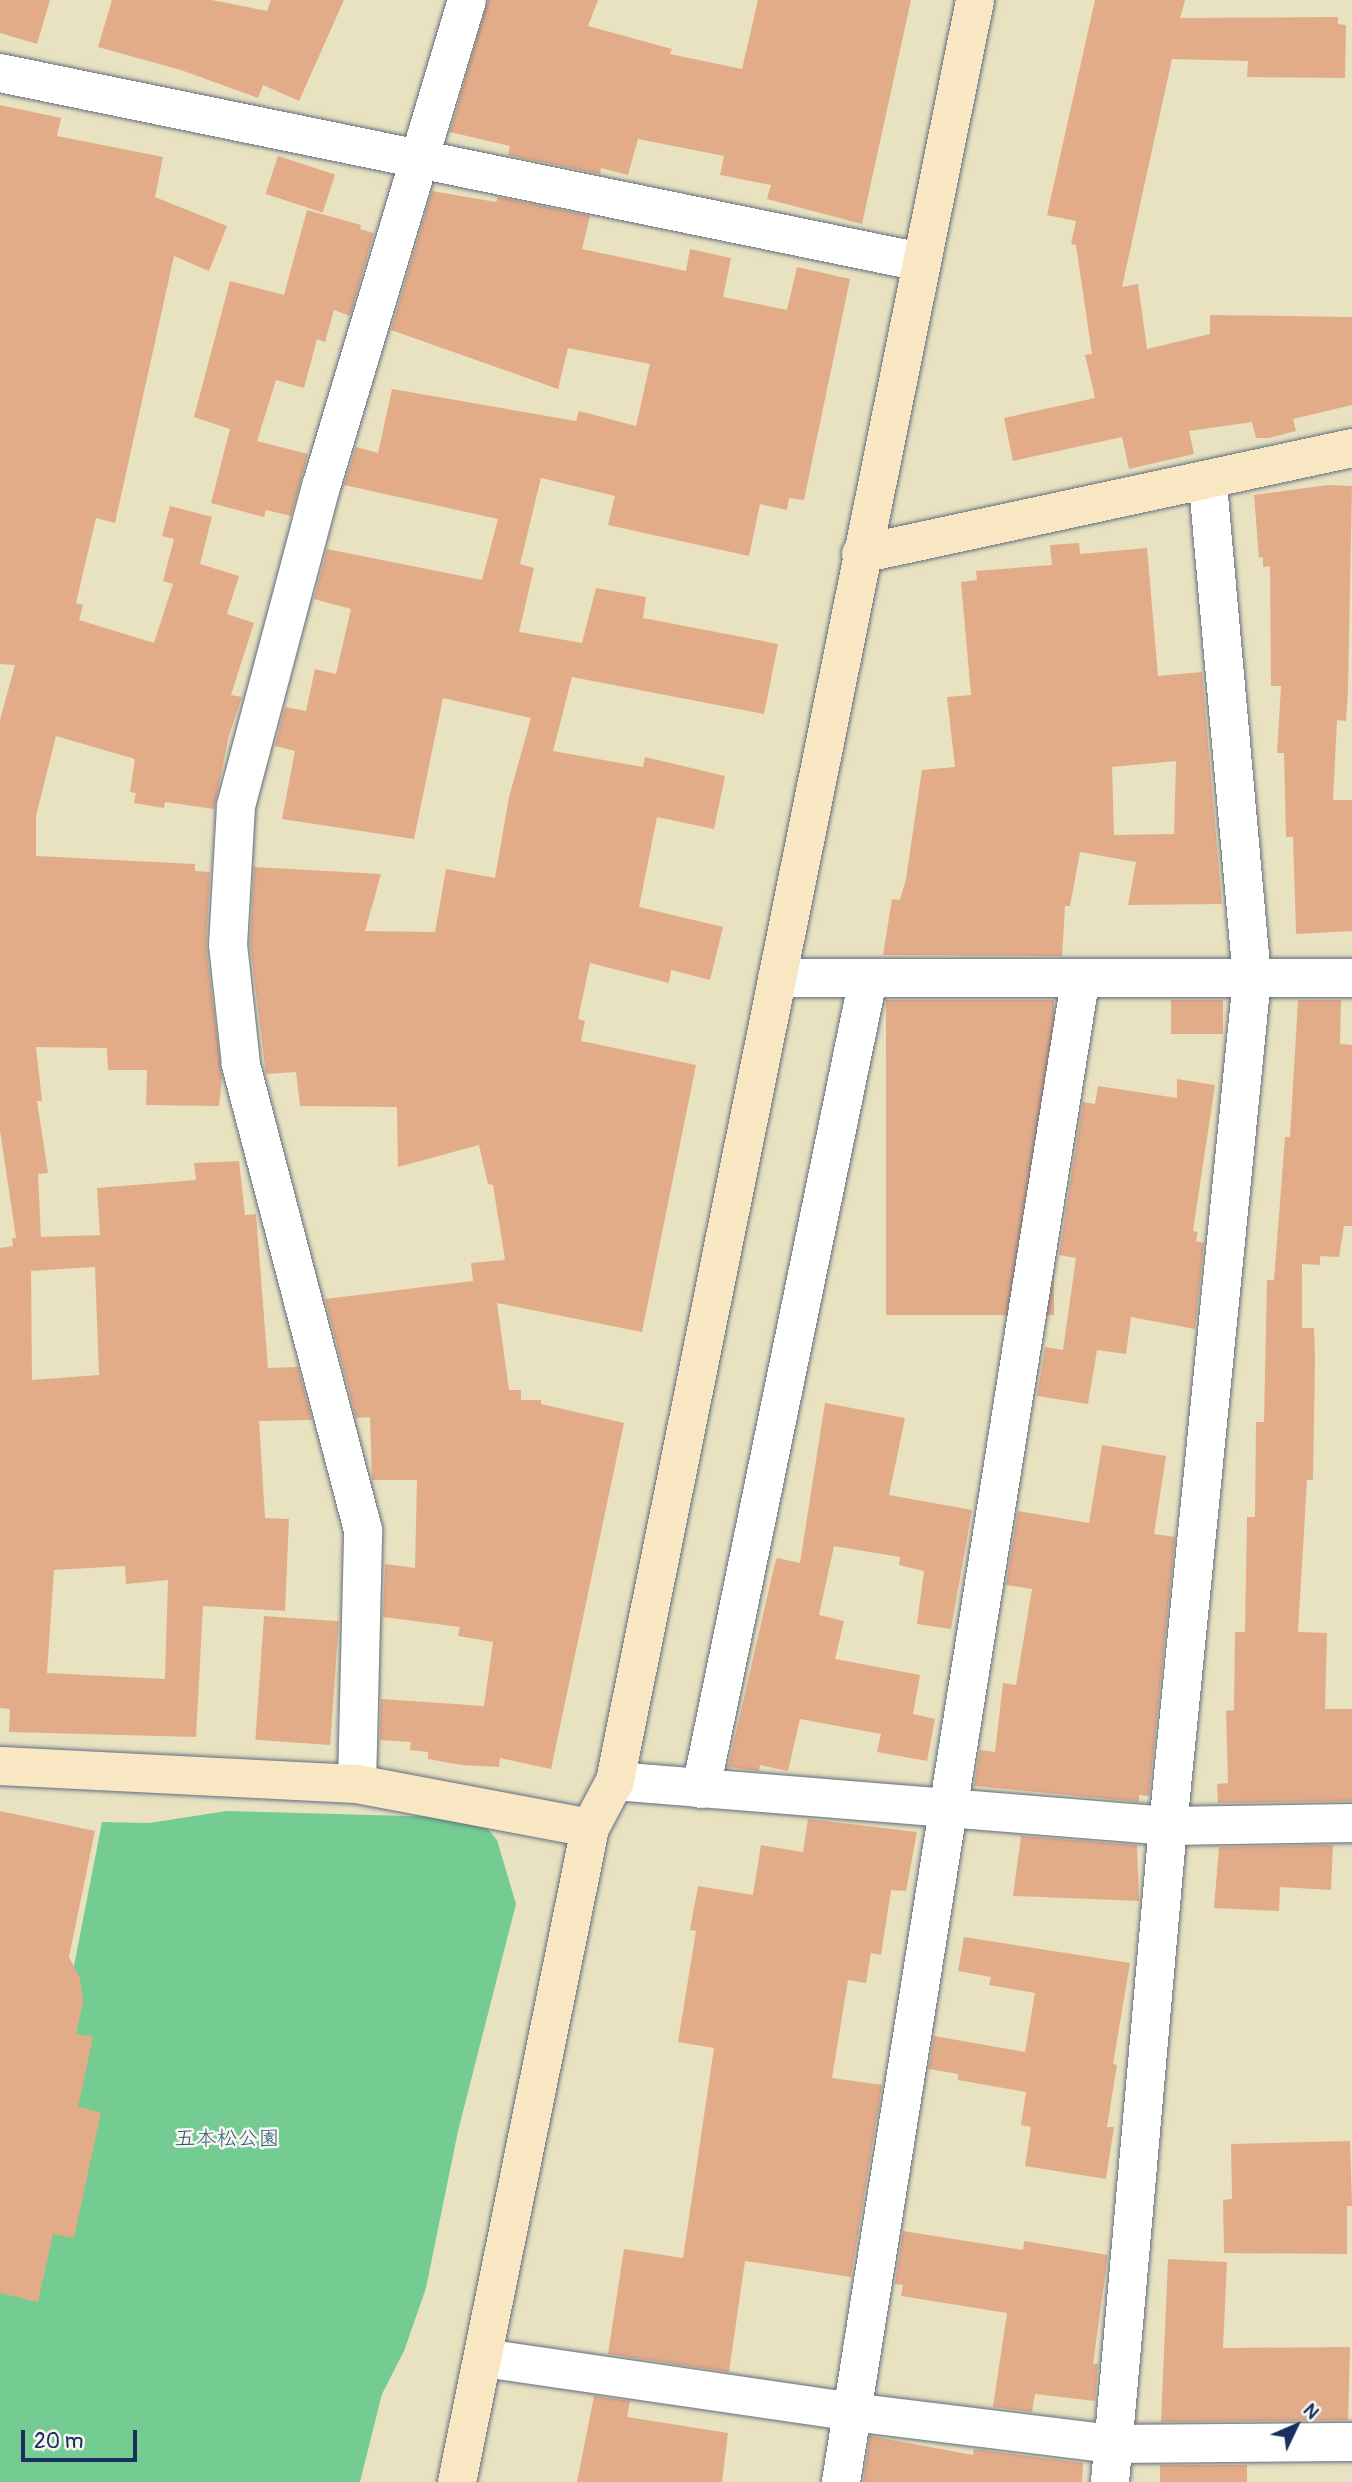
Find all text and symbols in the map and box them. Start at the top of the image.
park label: 五本松公園 [175,2126,279,2152]
north arrow [1261,2391,1331,2461]
text: N [1298,2398,1324,2424]
scale bar [24,2416,140,2460]
text: 20 m [34,2428,83,2455]

